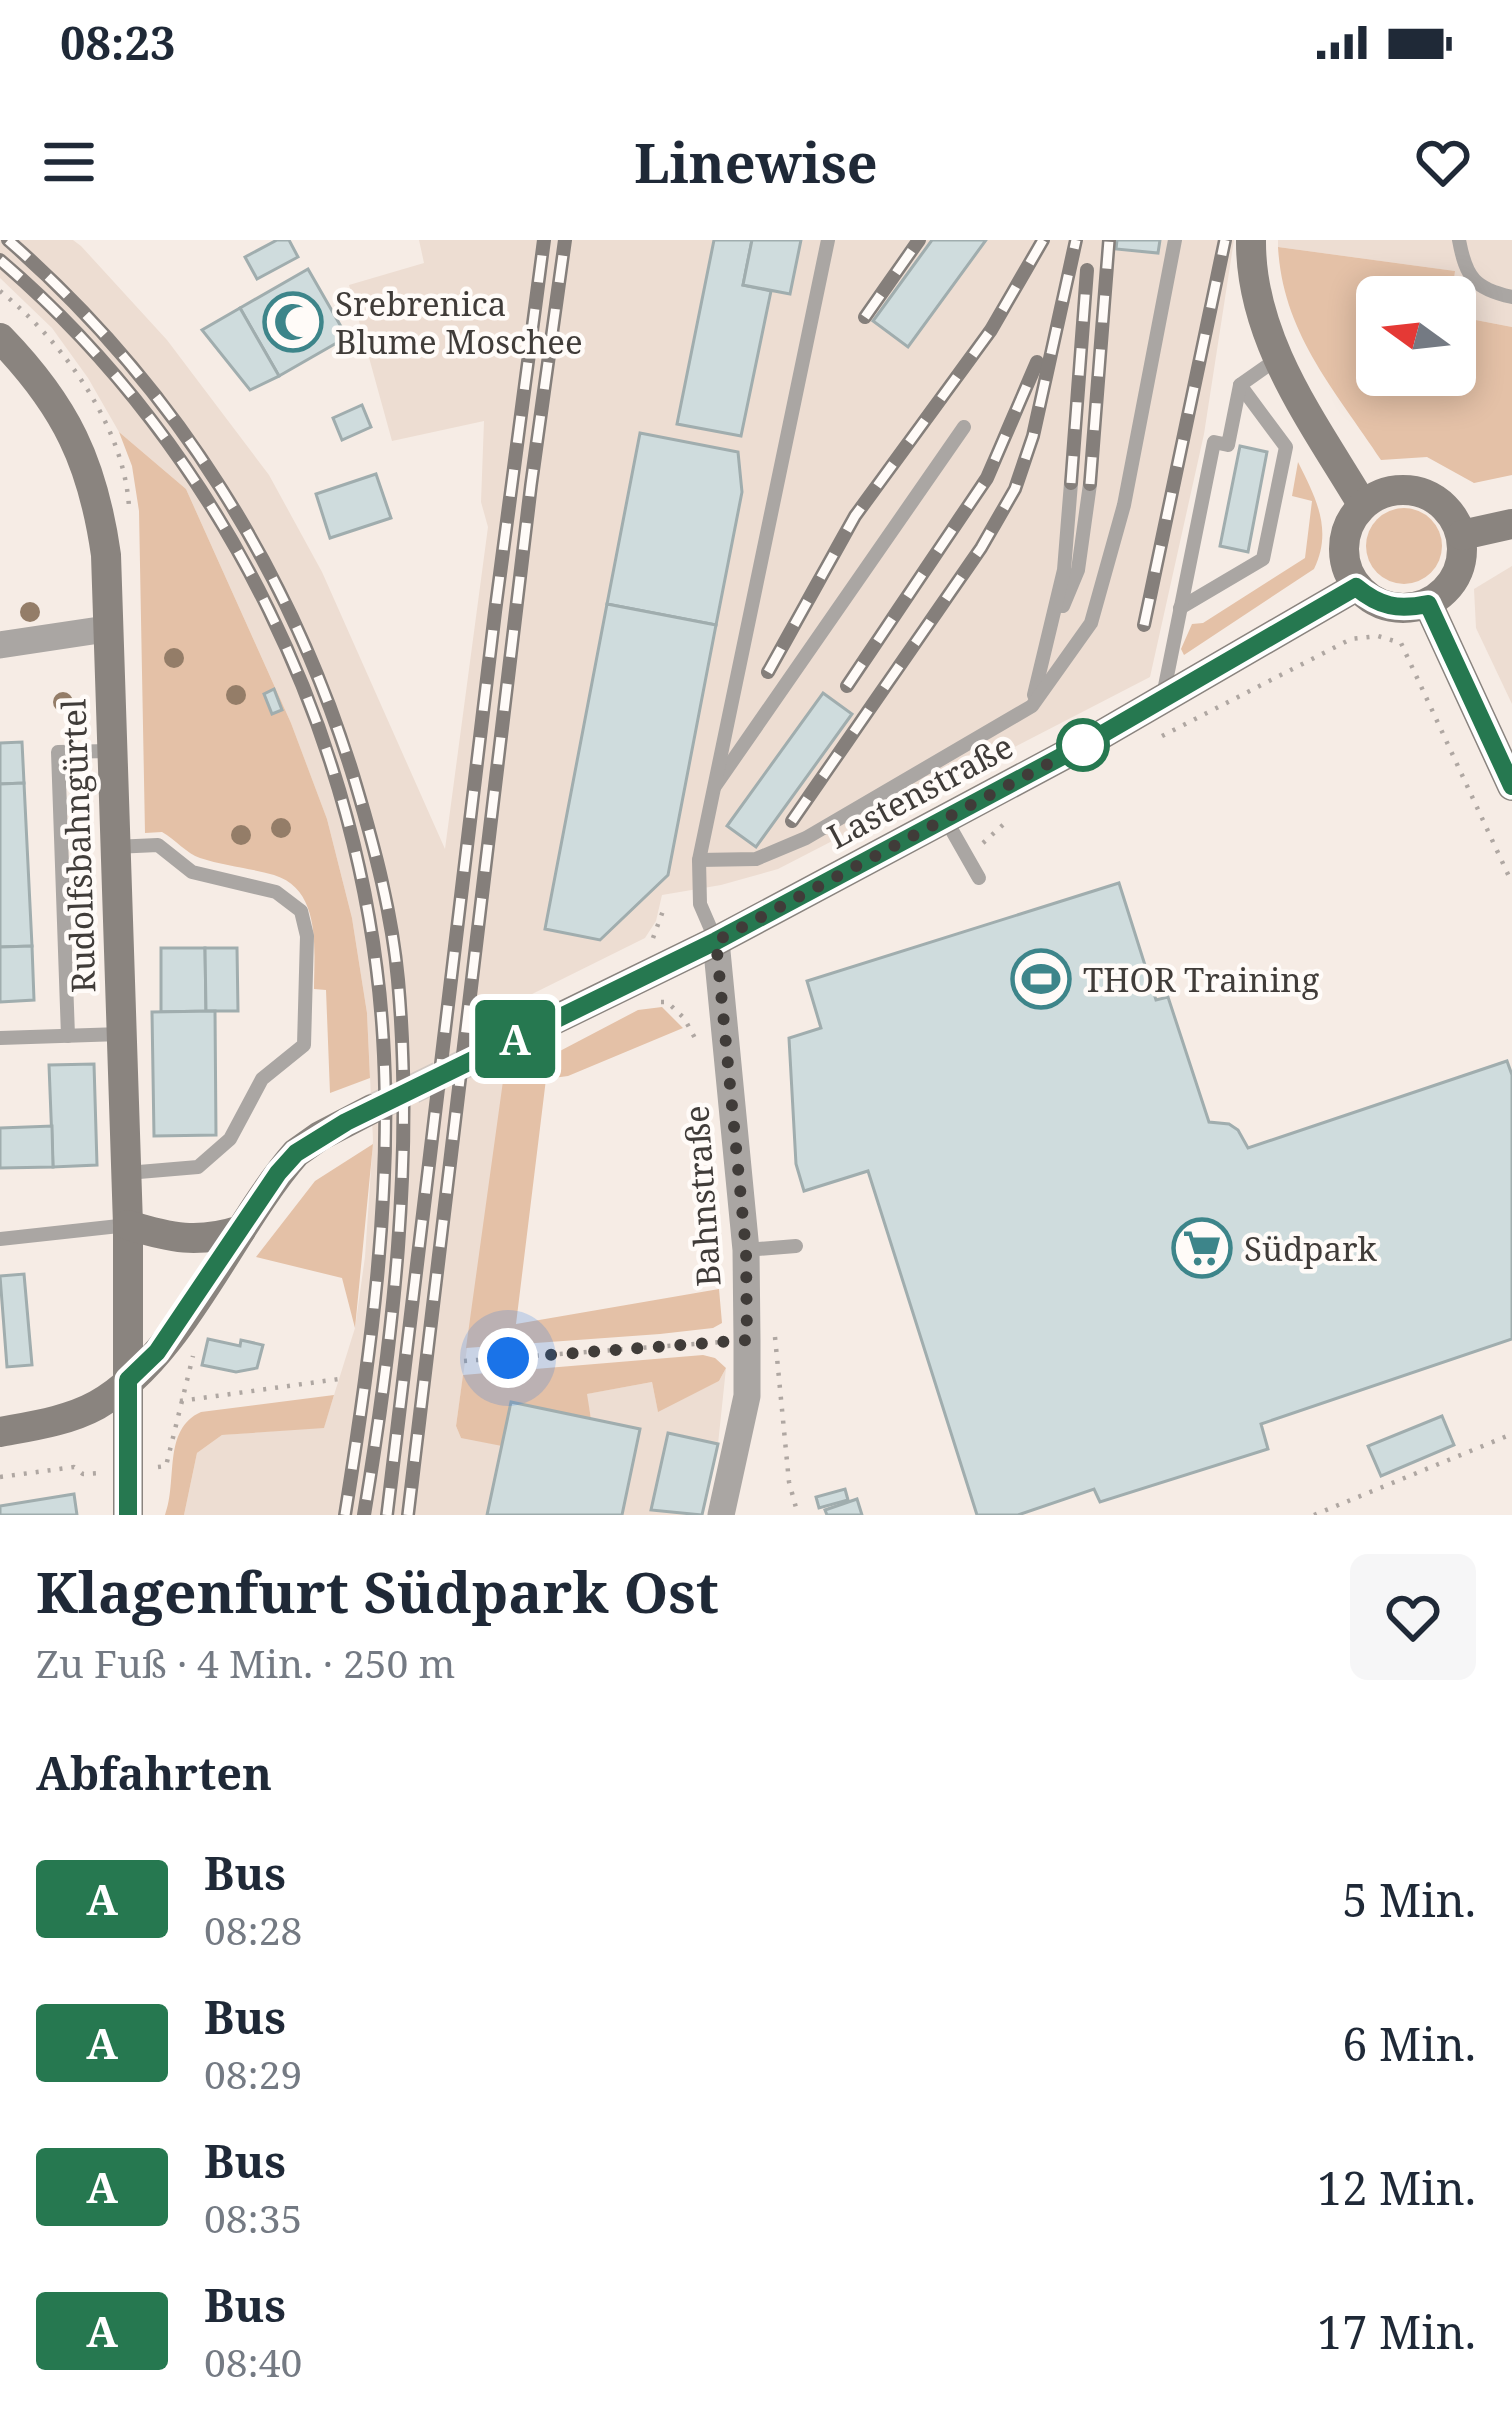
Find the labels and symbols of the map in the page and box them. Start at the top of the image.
north arrow [1356,276,1476,396]
place label: Srebrenica Blume Moschee [335,281,583,364]
mosque icon: Srebrenica Blume Moschee [262,291,324,353]
street label: Rudolfsbahngürtel [50,698,106,994]
unlabelled marker [1058,720,1108,770]
street label: Lastenstraße [820,723,1020,859]
sports icon: THOR Training [1010,948,1072,1010]
place label: THOR Training [1083,957,1319,1002]
line badge: A [476,1000,554,1078]
street label: Bahnstraße [673,1104,731,1288]
supermarket icon: Südpark [1171,1217,1233,1279]
place label: Südpark [1244,1226,1378,1271]
your location [478,1328,538,1388]

